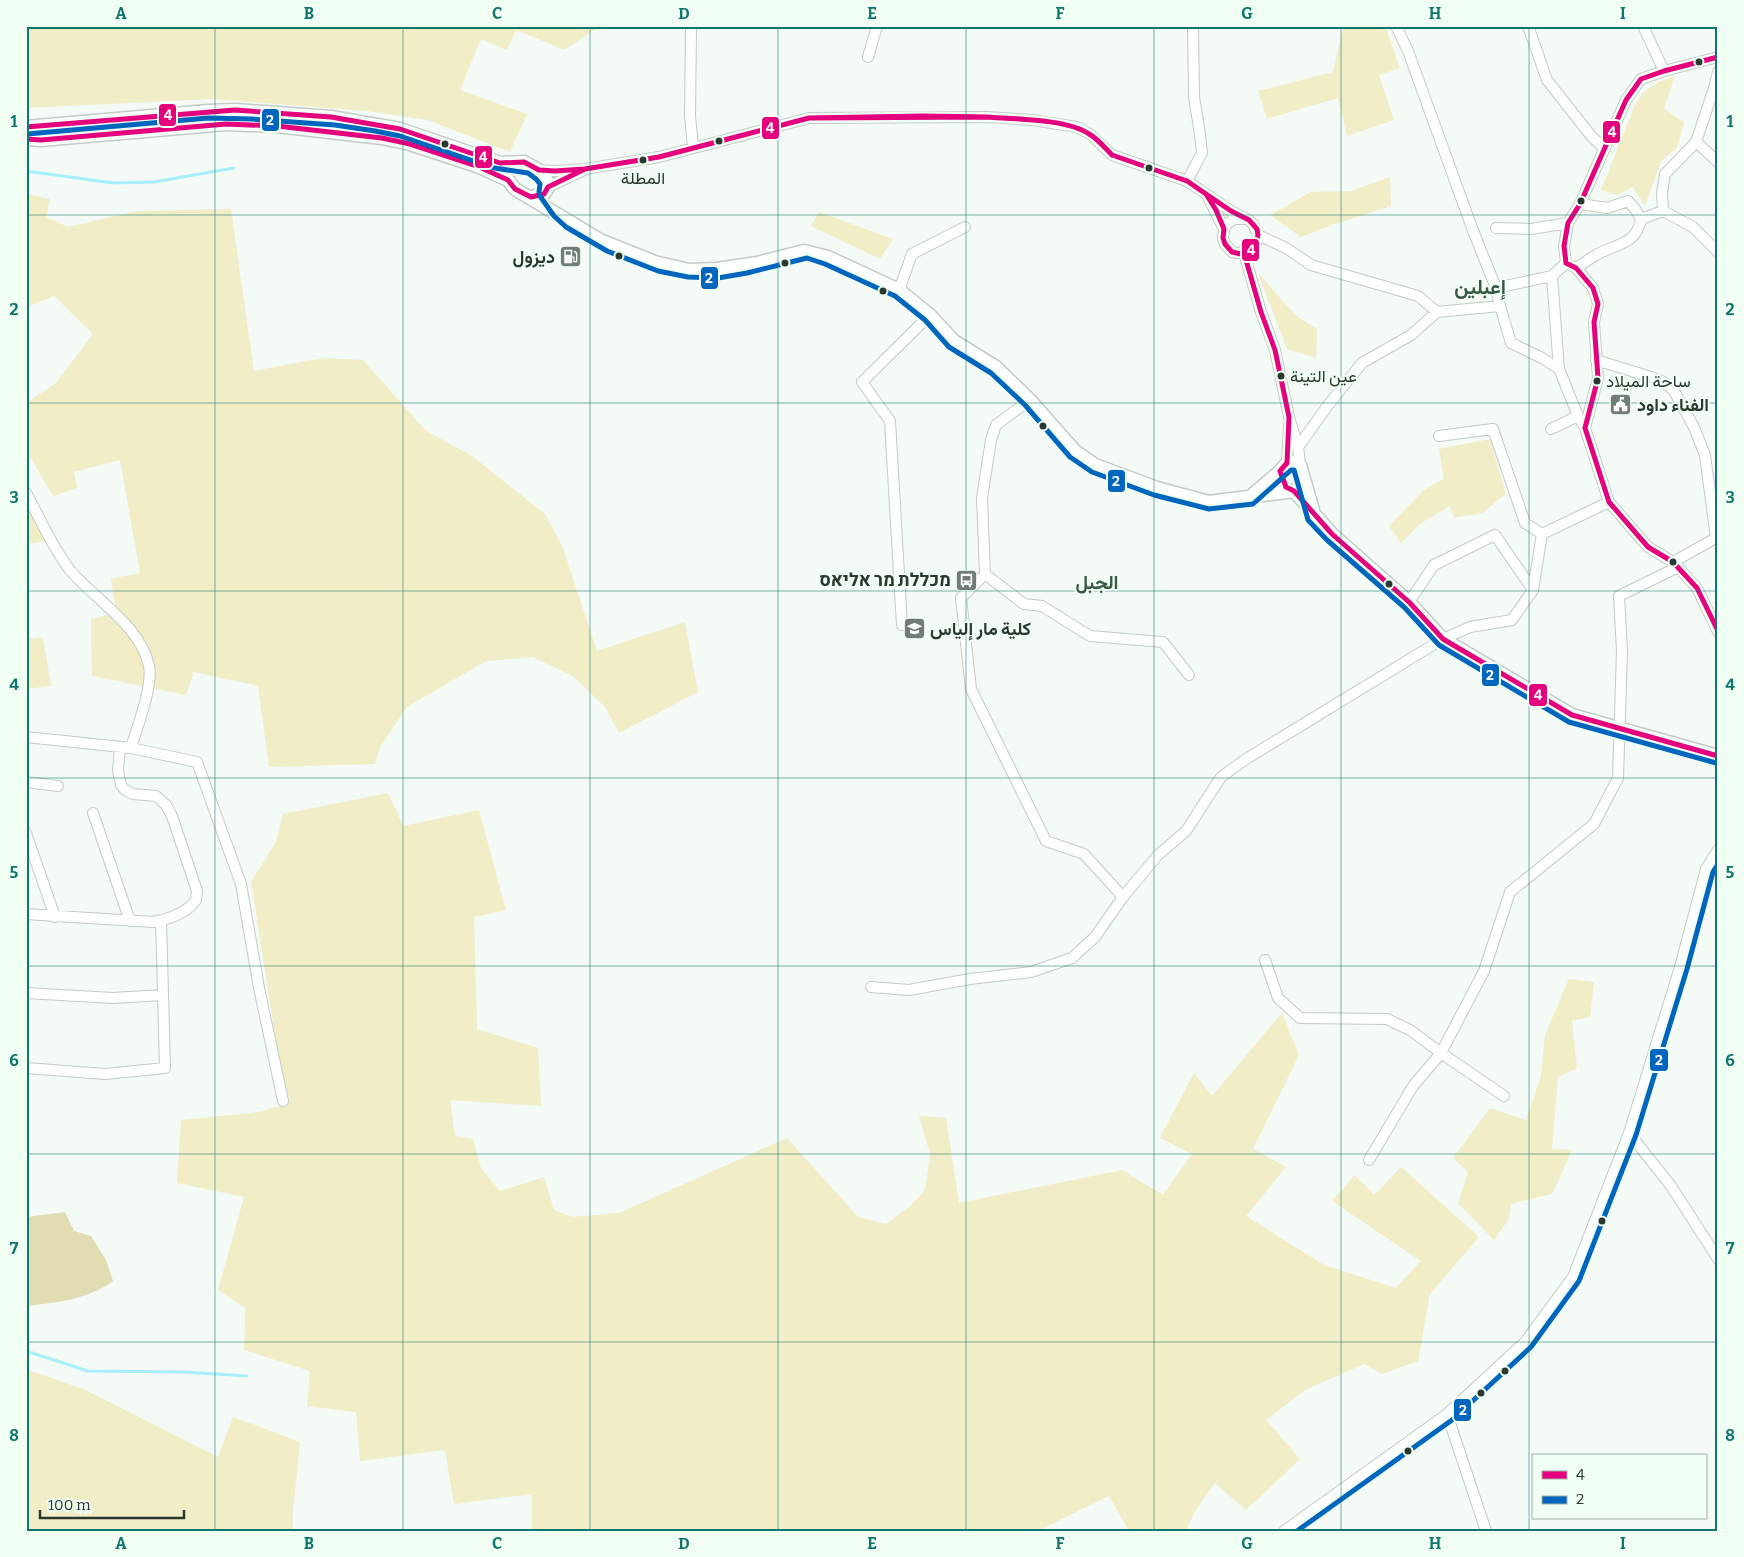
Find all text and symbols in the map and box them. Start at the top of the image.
text: A [115,4,127,23]
text: B [304,4,314,23]
text: C [492,4,502,23]
text: D [678,4,690,23]
text: E [867,4,877,23]
text: F [1056,4,1065,23]
text: G [1241,4,1253,23]
text: H [1429,4,1442,23]
text: I [1620,4,1626,23]
unlabelled marker [1694,57,1704,67]
line badge: 4 [158,103,177,127]
text: 4 [164,107,173,124]
line badge: 2 [261,108,280,132]
text: 1 [11,112,18,131]
text: 2 [266,112,274,129]
text: 1 [1727,112,1734,131]
line badge: 4 [761,116,780,140]
text: 4 [766,120,775,137]
line badge: 4 [1602,120,1621,144]
text: 4 [1608,124,1617,141]
unlabelled marker [714,136,724,146]
unlabelled marker [440,139,450,149]
line badge: 4 [474,145,493,169]
text: 4 [479,149,488,166]
marker: المطلة [638,155,648,165]
unlabelled marker [1144,163,1154,173]
place label: المطلة [621,168,665,189]
unlabelled marker [1576,196,1586,206]
line badge: 4 [1241,238,1260,262]
text: 4 [1247,242,1256,259]
fuel station icon: ديزول [559,245,583,269]
place label: ديزول [512,246,555,268]
unlabelled marker [614,251,624,261]
unlabelled marker [780,258,790,268]
line badge: 2 [700,266,719,290]
text: 2 [705,270,713,287]
district label: إعبلين [1454,275,1506,300]
unlabelled marker [878,286,888,296]
text: 2 [9,300,19,319]
text: 2 [1725,300,1735,319]
place label: عين التينة [1290,366,1357,387]
marker: عين التينة [1276,371,1286,381]
place label: ساحة الميلاد [1606,371,1691,392]
marker: ساحة الميلاد [1592,376,1602,386]
public building icon: الفناء داود [1609,393,1633,417]
place label: الفناء داود [1637,394,1709,416]
unlabelled marker [1038,421,1048,431]
line badge: 2 [1107,469,1126,493]
text: 2 [1112,473,1120,490]
text: 3 [9,488,19,507]
text: 3 [1725,488,1735,507]
unlabelled marker [1668,557,1678,567]
bus stop icon: מכללת מר אליאס [955,568,979,592]
place label: מכללת מר אליאס [819,569,951,591]
district label: الجبل [1075,571,1119,594]
unlabelled marker [1384,579,1394,589]
school or university icon: كلية مار إلياس [902,617,926,641]
place label: كلية مار إلياس [930,618,1031,641]
line badge: 2 [1481,663,1500,687]
text: 2 [1486,667,1494,684]
text: 4 [9,675,19,694]
text: 4 [1725,675,1735,694]
line badge: 4 [1528,683,1548,707]
text: 4 [1534,687,1543,704]
text: 5 [10,863,19,882]
text: 5 [1726,863,1735,882]
line badge: 2 [1649,1048,1669,1072]
text: 6 [9,1051,19,1070]
text: 6 [1725,1051,1735,1070]
text: 2 [1655,1052,1663,1069]
unlabelled marker [1597,1216,1607,1226]
text: 7 [10,1239,19,1258]
text: 7 [1726,1239,1735,1258]
unlabelled marker [1500,1366,1510,1376]
unlabelled marker [1476,1388,1486,1398]
line badge: 2 [1453,1398,1472,1422]
text: 2 [1459,1402,1467,1419]
text: 8 [9,1426,19,1445]
text: 8 [1725,1426,1735,1445]
unlabelled marker [1403,1446,1413,1456]
legend [1532,1454,1706,1520]
text: 4 [1576,1466,1585,1484]
scale bar [40,1487,184,1519]
text: 2 [1576,1490,1584,1508]
text: 100 m [48,1496,91,1514]
text: A [115,1534,127,1553]
text: B [304,1534,314,1553]
text: C [492,1534,502,1553]
text: D [678,1534,690,1553]
text: E [867,1534,877,1553]
text: F [1056,1534,1065,1553]
text: G [1241,1534,1253,1553]
text: H [1429,1534,1442,1553]
text: I [1620,1534,1626,1553]

